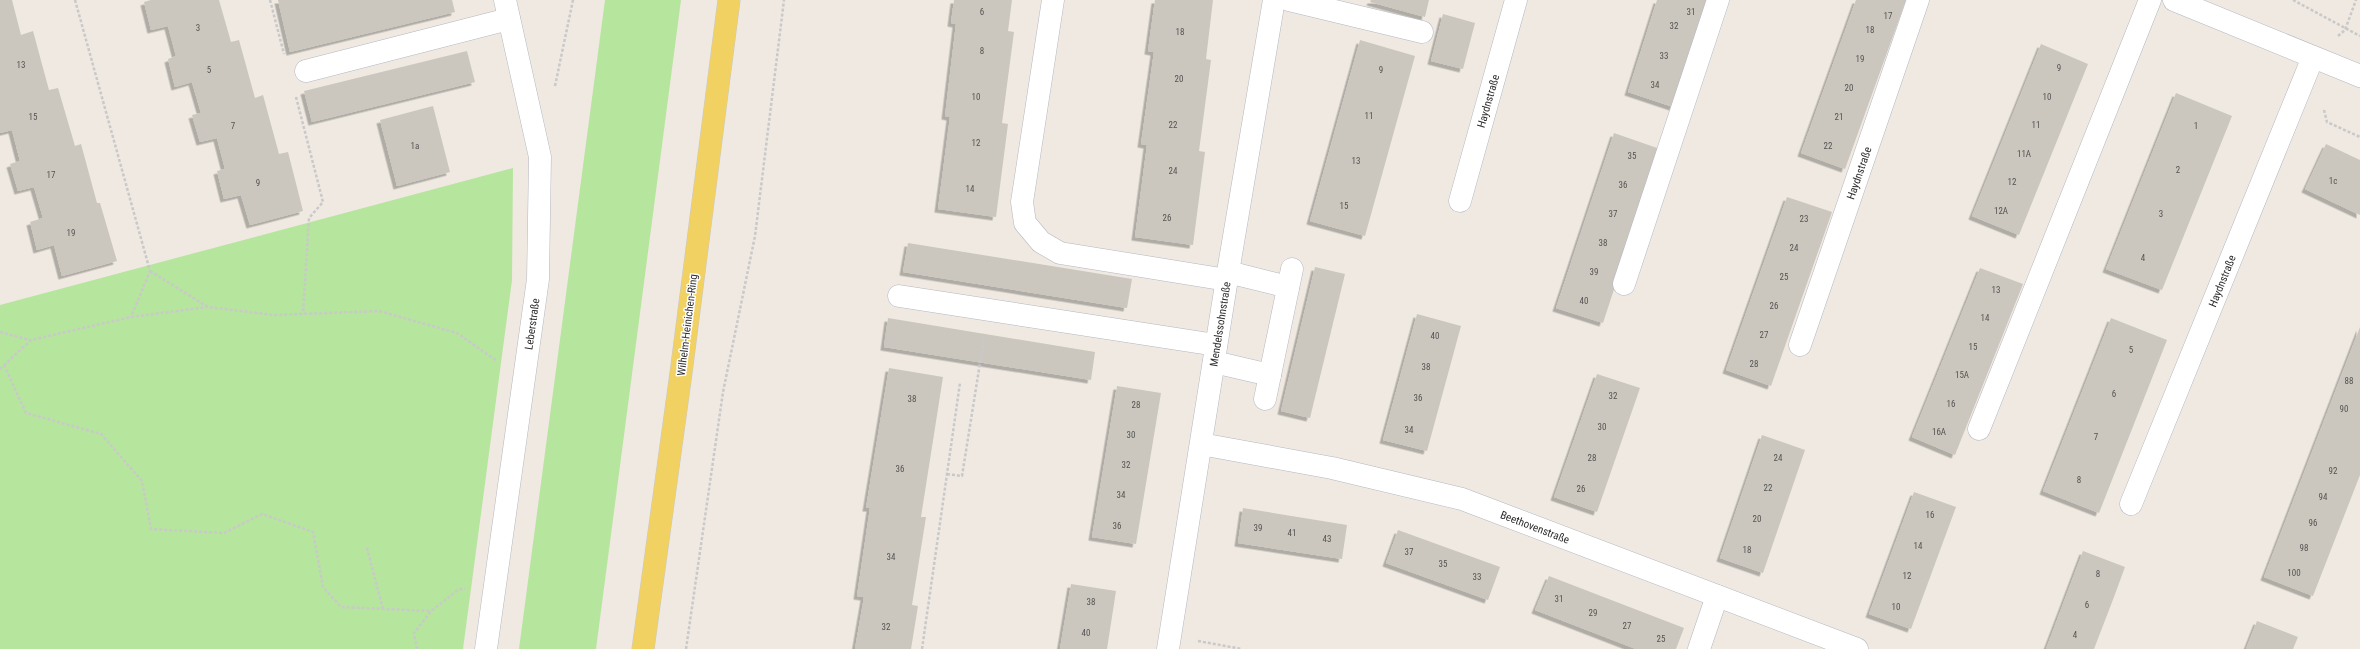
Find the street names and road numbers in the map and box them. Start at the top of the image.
street label: Haydnstraße [1475,73,1502,129]
street label: Haydnstraße [1844,145,1875,201]
street label: Haydnstraße [2206,253,2239,309]
street label: Wilhelm-Heinichen-Ring [675,273,700,377]
street label: Mendelssohnstraße [1207,281,1234,367]
street label: Leberstraße [522,297,543,351]
street label: Beethovenstraße [1498,508,1571,547]

